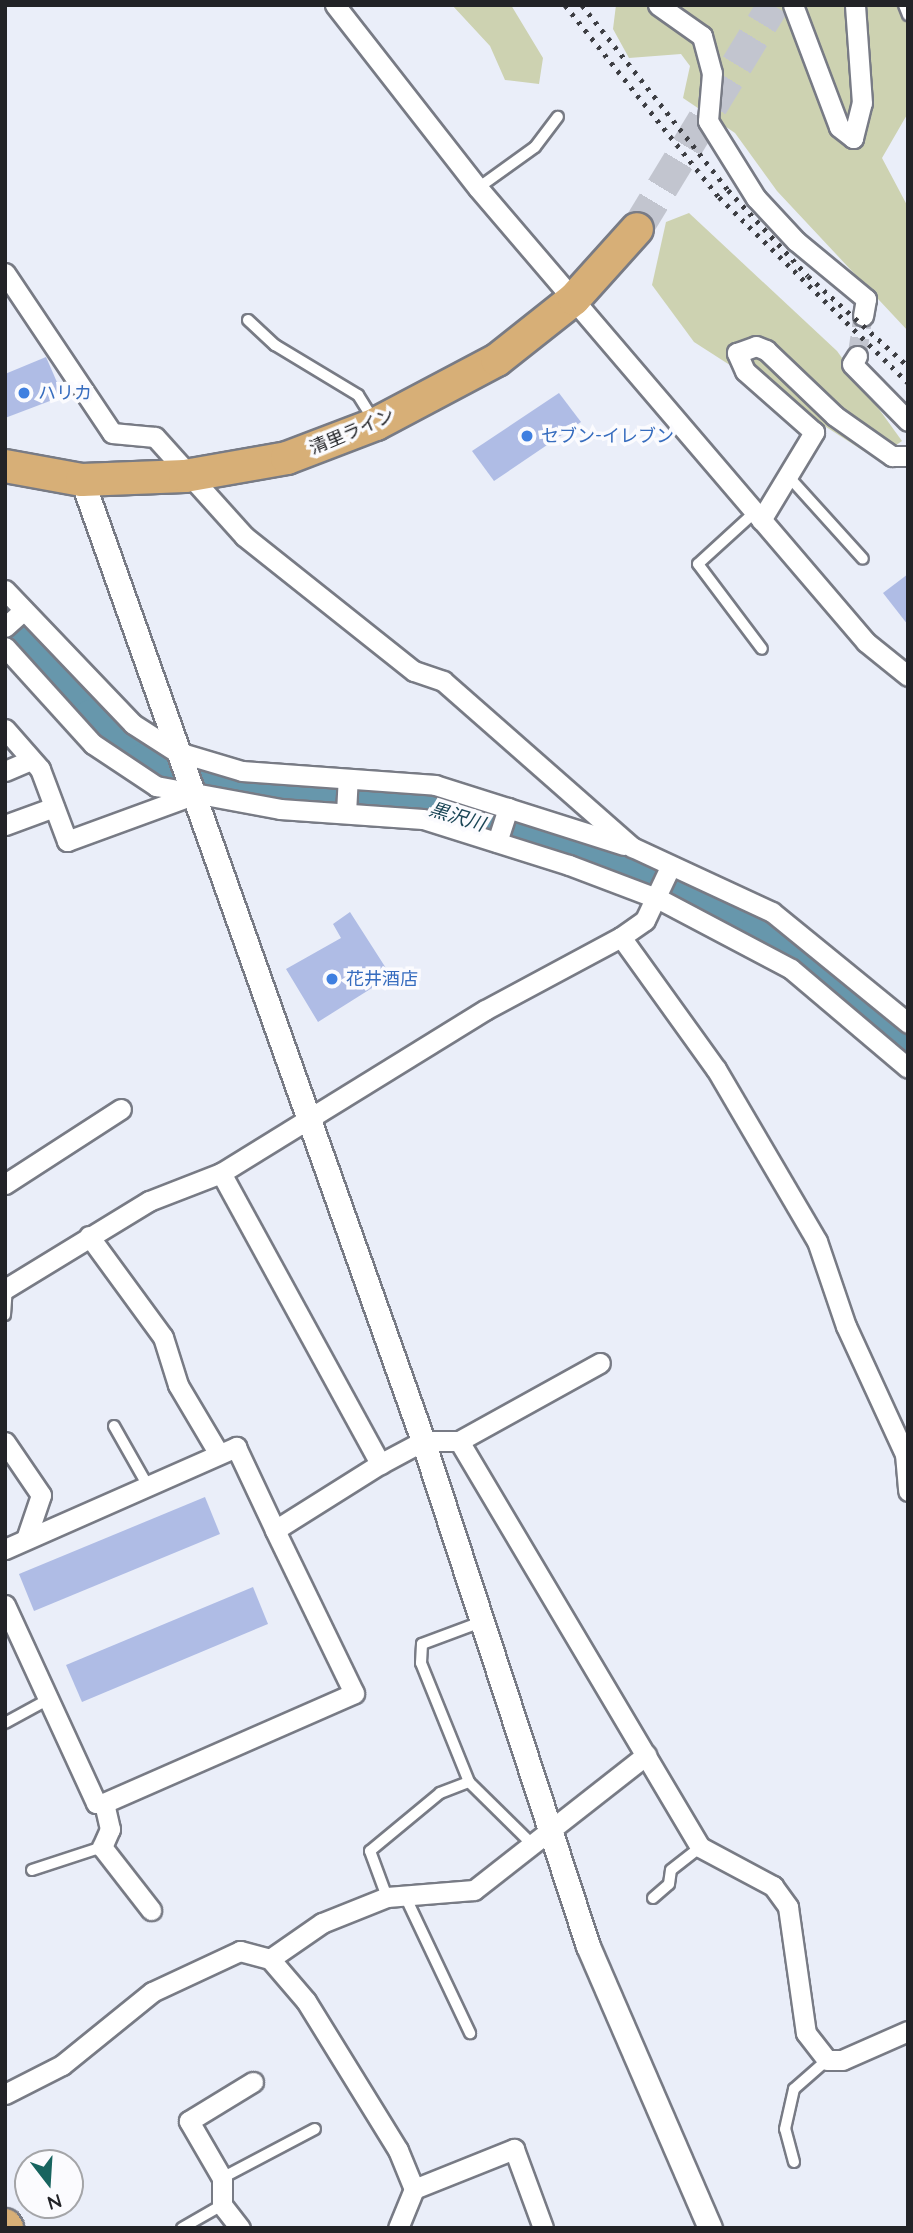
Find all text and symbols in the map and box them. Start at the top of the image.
place label: ハリカ [38,382,92,404]
marker: ハリカ [16,385,32,401]
street label: 清里ライン [306,404,398,460]
place label: セブン-イレブン [541,425,674,447]
marker: セブン-イレブン [519,428,535,444]
water label: 黒沢川 [426,798,488,836]
place label: 花井酒店 [346,968,418,990]
marker: 花井酒店 [324,971,340,987]
north arrow [14,2149,84,2219]
text: N [44,2189,65,2216]

